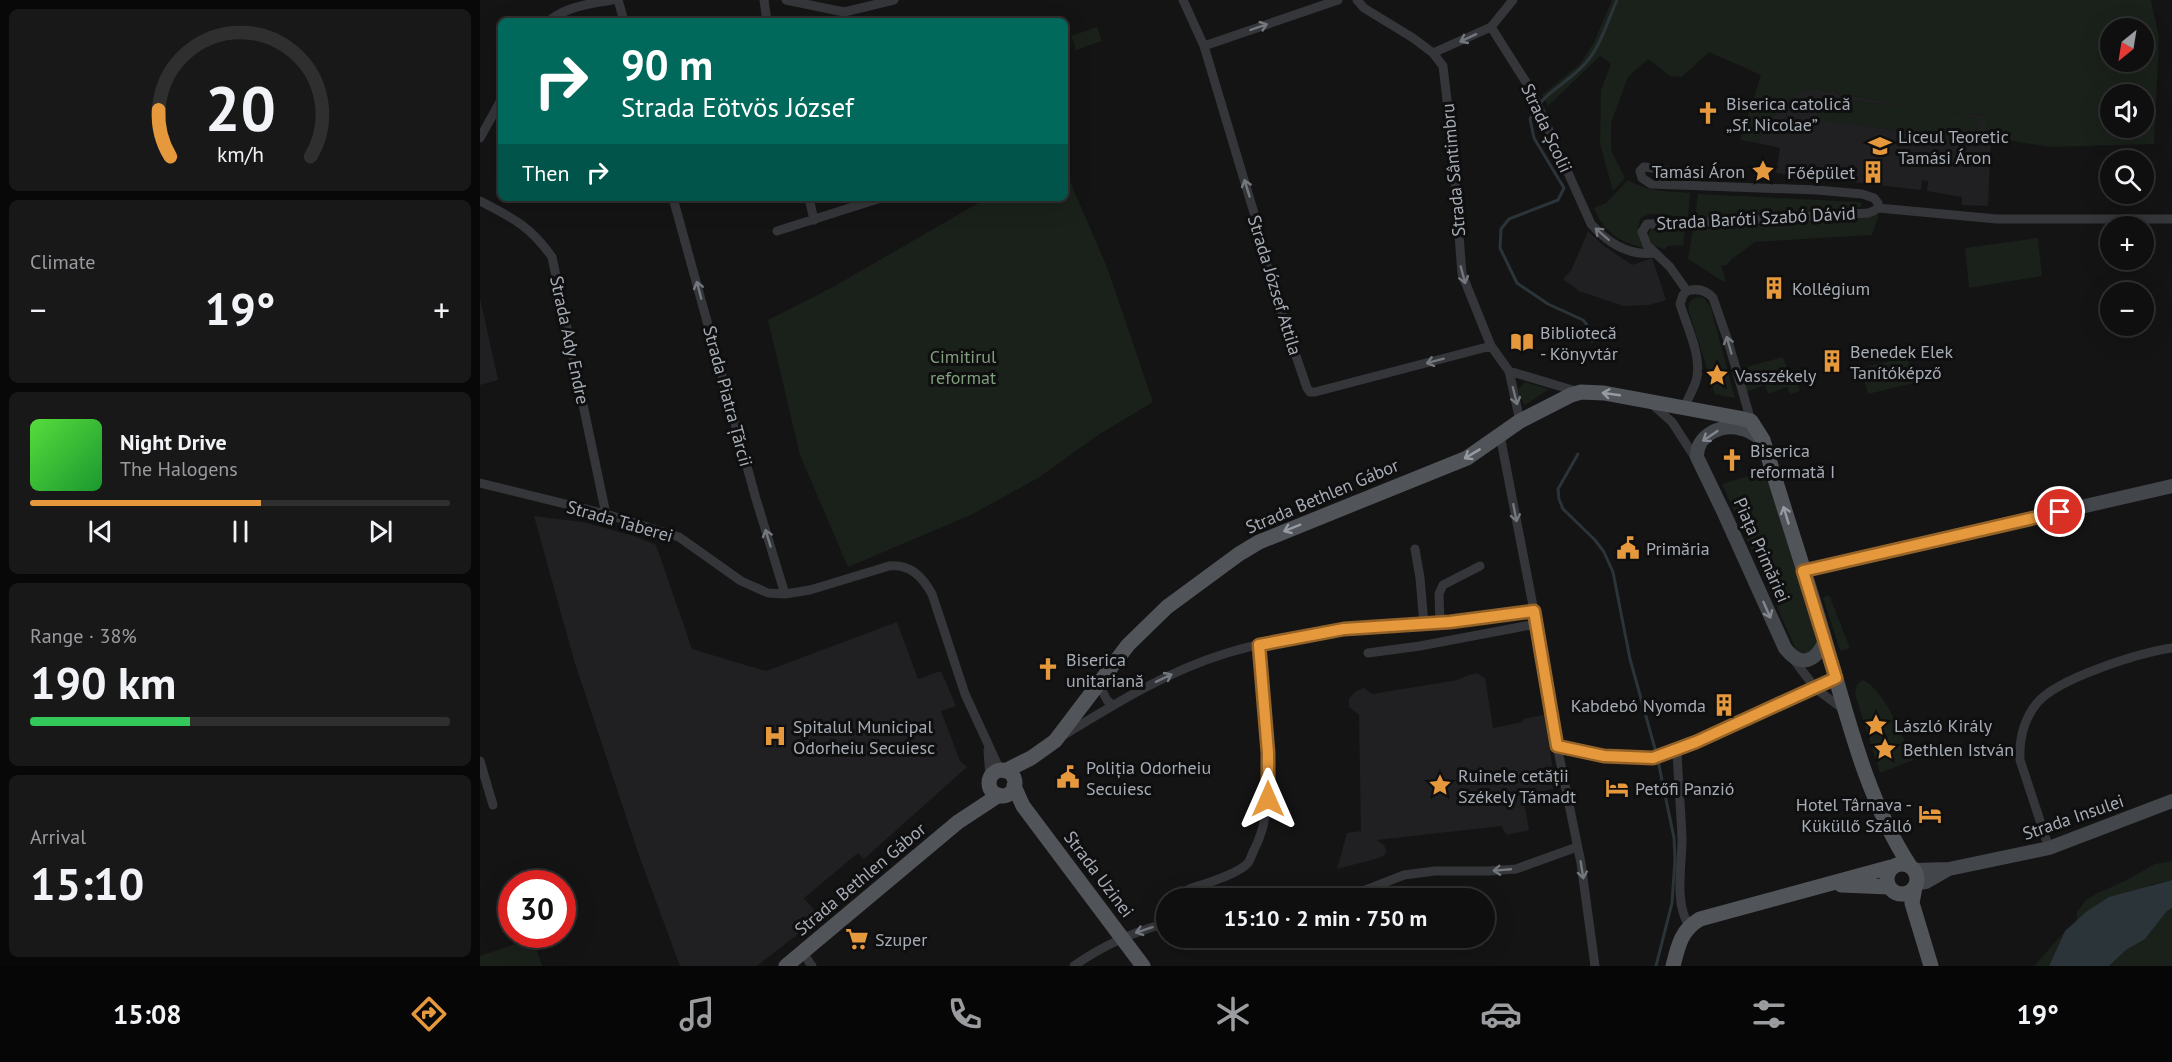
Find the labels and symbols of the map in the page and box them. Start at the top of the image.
north arrow [2100,18,2154,72]
one-way arrow [1249,21,1268,32]
one-way arrow [1459,32,1477,44]
street label: Strada Școlii [1516,80,1578,176]
place label: Biserica catolică „Sf. Nicolae” [1726,92,1851,136]
church icon: Biserica catolică „Sf. Nicolae” [1695,100,1721,126]
street label: Strada Sântimbru [1436,102,1470,238]
place label: Liceul Teoretic Tamási Áron [1898,125,2009,169]
school or university icon: Liceul Teoretic Tamási Áron [1867,133,1893,159]
place icon: Tamási Áron [1750,158,1776,184]
building icon: Főépület [1860,159,1886,185]
place label: Tamási Áron [1652,160,1745,183]
place label: Főépület [1787,161,1855,184]
one-way arrow [1241,179,1252,198]
street label: Strada Baróti Szabó Dávid [1656,201,1856,235]
street label: Strada József Attila [1243,212,1307,358]
one-way arrow [1595,227,1610,241]
one-way arrow [1458,265,1469,284]
street label: Strada Ady Endre [545,274,595,406]
building icon: Kollégium [1761,275,1787,301]
place label: Kollégium [1792,277,1870,300]
one-way arrow [692,281,704,300]
place label: Bibliotecă - Könyvtár [1540,321,1618,365]
street label: Strada Piatra Țărcii [698,323,758,469]
library icon: Bibliotecă - Könyvtár [1509,329,1535,355]
one-way arrow [1723,336,1734,355]
place label: Benedek Elek Tanítóképző [1850,340,1953,384]
park label: Cimitirul reformat [930,345,997,389]
building icon: Benedek Elek Tanítóképző [1819,348,1845,374]
one-way arrow [1426,356,1445,367]
place icon: Vasszékely [1704,362,1730,388]
place label: Vasszékely [1734,364,1817,387]
one-way arrow [1509,386,1521,405]
one-way arrow [1602,389,1622,400]
one-way arrow [1702,430,1718,442]
place label: Biserica reformată I [1750,439,1835,483]
church icon: Biserica reformată I [1719,447,1745,473]
one-way arrow [1464,448,1481,460]
street label: Strada Bethlen Gábor [1242,453,1402,539]
pin [2034,486,2085,537]
street label: Piața Primăriei [1729,494,1795,606]
street label: Strada Taberei [564,495,676,547]
one-way arrow [1510,502,1521,522]
one-way arrow [1780,506,1791,525]
one-way arrow [1283,523,1302,534]
one-way arrow [762,529,773,548]
public building icon: Primăria [1615,535,1641,561]
place label: Primăria [1646,537,1710,560]
one-way arrow [1762,600,1774,618]
place label: Biserica unitariană [1066,648,1144,692]
church icon: Biserica unitariană [1035,656,1061,682]
one-way arrow [1155,672,1173,683]
building icon: Kabdebó Nyomda [1711,692,1737,718]
place label: Kabdebó Nyomda [1571,694,1706,717]
place icon: László Király [1863,712,1889,738]
place label: László Király [1894,714,1993,737]
place label: Spitalul Municipal Odorheiu Secuiesc [793,715,935,759]
hospital icon: Spitalul Municipal Odorheiu Secuiesc [762,723,788,749]
place icon: Bethlen István [1872,736,1898,762]
place label: Bethlen István [1903,738,2014,761]
place label: Poliția Odorheiu Secuiesc [1086,756,1211,800]
public building icon: Poliția Odorheiu Secuiesc [1055,764,1081,790]
place label: Ruinele cetății Székely Támadt [1458,764,1576,808]
position arrow [1236,767,1300,831]
place icon: Ruinele cetății Székely Támadt [1427,772,1453,798]
hotel icon: Petőfi Panzió [1604,775,1630,801]
place label: Petőfi Panzió [1635,777,1734,800]
street label: Strada Insulei [2019,789,2127,845]
place label: Hotel Târnava - Küküllő Szálló [1796,793,1912,837]
hotel icon: Hotel Târnava - Küküllő Szálló [1917,801,1943,827]
street label: Strada Bethlen Gábor [790,817,930,941]
street label: Strada Uzinei [1059,826,1139,922]
one-way arrow [1576,859,1587,879]
one-way arrow [1492,865,1512,876]
speed limit sign: 30 [498,870,576,948]
one-way arrow [1135,925,1154,936]
supermarket icon: Szuper [844,926,870,952]
place label: Szuper [875,928,927,951]

